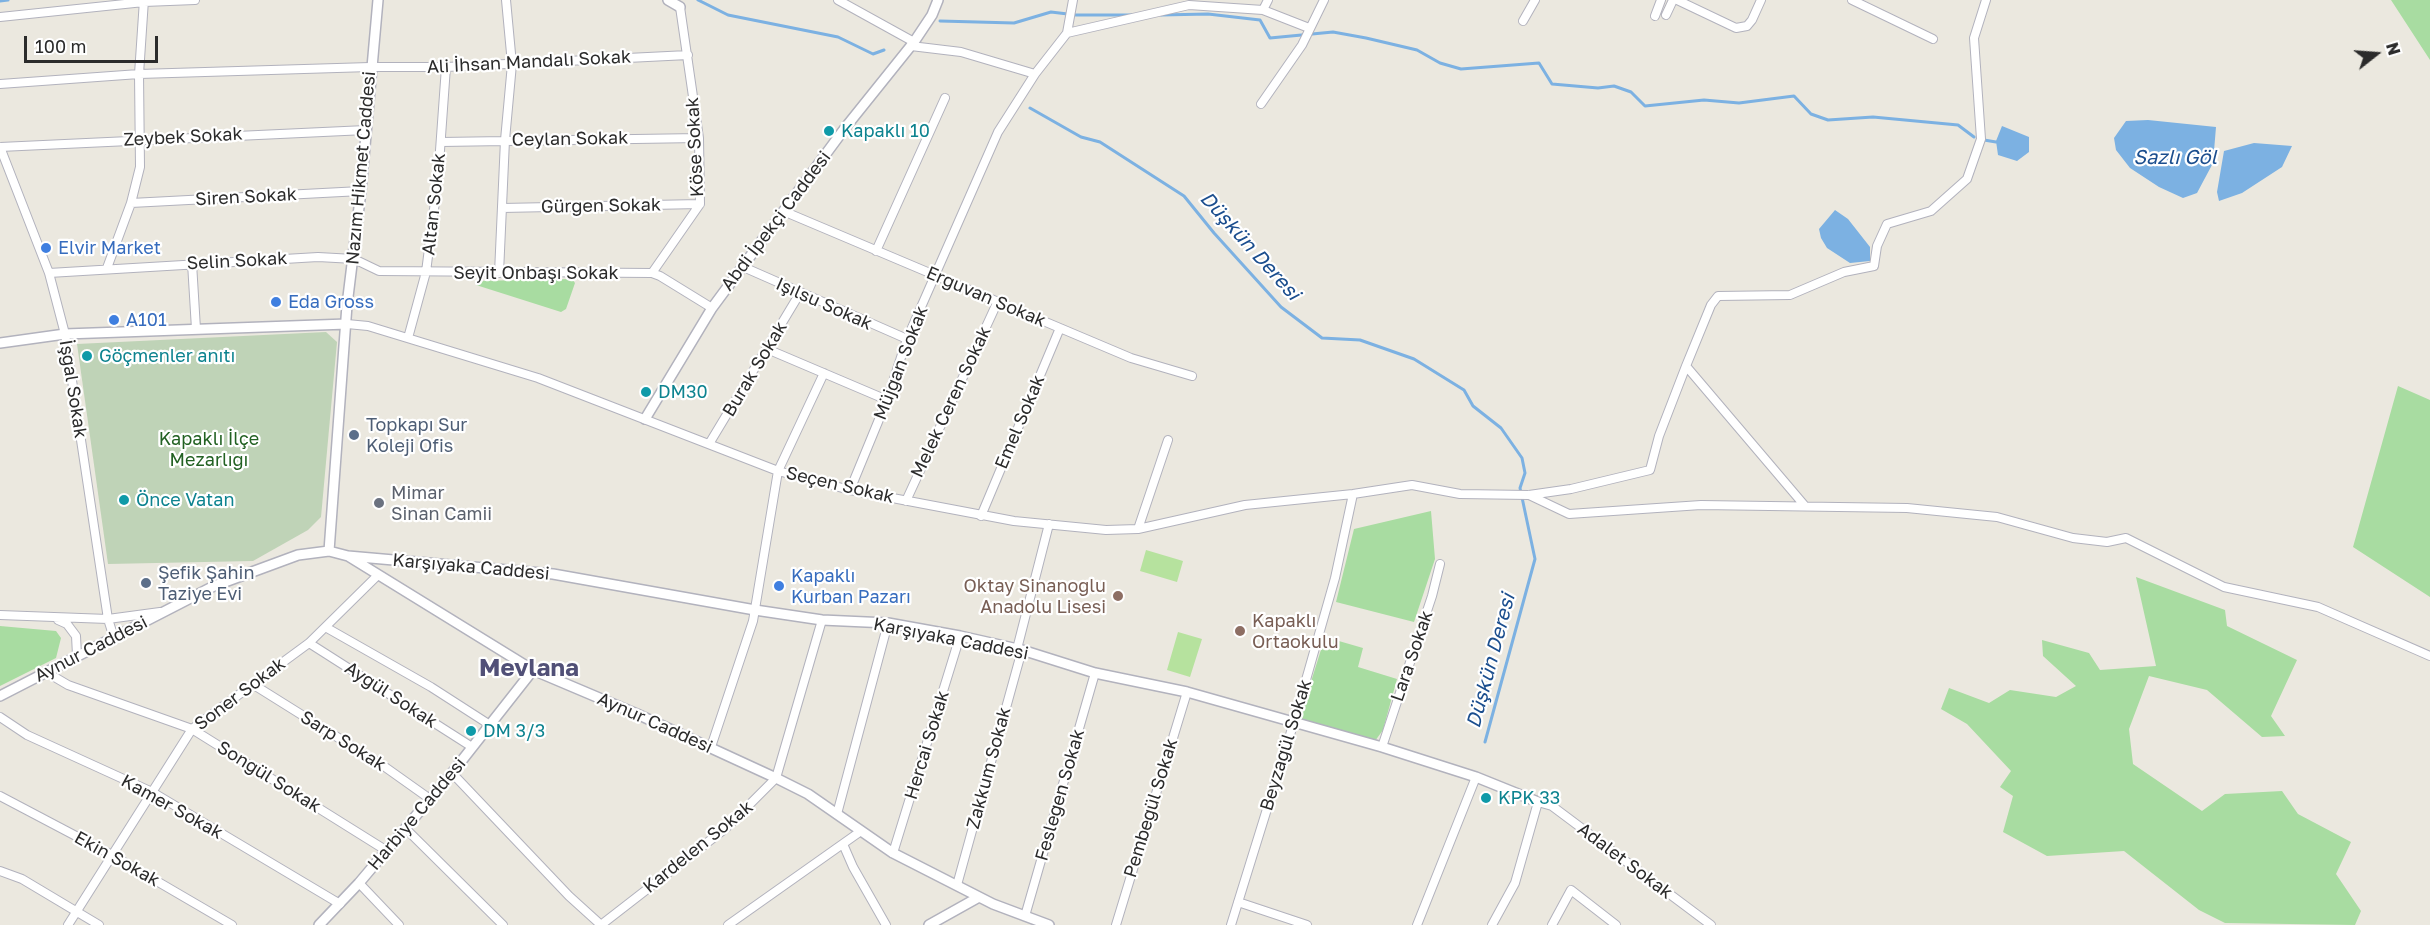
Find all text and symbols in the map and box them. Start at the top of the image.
scale bar [27,24,160,62]
north arrow [2346,24,2406,84]
text: 100 m [35,35,86,57]
text: N [2382,40,2405,57]
street label: Ali İhsan Mandalı Sokak [426,46,632,78]
street label: Nazım Hikmet Caddesi [342,70,380,266]
street label: Köse Sokak [682,97,708,197]
place label: Kapaklı 10 [841,120,930,142]
street label: Zeybek Sokak [123,123,243,151]
marker: Kapaklı 10 [822,124,836,138]
street label: Ceylan Sokak [512,127,628,151]
water label: Sazlı Göl [2133,146,2217,170]
street label: Abdi İpekçi Caddesi [717,147,835,295]
street label: Altan Sokak [418,152,450,256]
street label: Siren Sokak [195,184,297,210]
water label: Düşkün Deresi [1195,187,1305,305]
street label: Gürgen Sokak [541,194,661,218]
place label: Elvir Market [58,237,161,259]
marker: Elvir Market [39,241,53,255]
street label: Selin Sokak [186,248,288,274]
street label: Seyit Onbaşı Sokak [453,262,619,284]
street label: Erguvan Sokak [923,262,1049,332]
street label: Işılsu Sokak [772,273,876,335]
place label: Eda Gross [288,291,374,313]
marker: Eda Gross [269,295,283,309]
street label: Müjgan Sokak [869,303,933,423]
place label: A101 [126,309,167,331]
marker: A101 [107,313,121,327]
street label: Burak Sokak [718,317,792,421]
street label: Melek Ceren Sokak [906,323,996,481]
street label: İşgal Sokak [55,338,91,440]
place label: Göçmenler anıtı [99,345,235,367]
marker: Göçmenler anıtı [80,349,94,363]
street label: Emel Sokak [990,372,1050,472]
place label: DM30 [658,381,708,403]
marker: DM30 [639,385,653,399]
place label: Topkapı Sur Koleji Ofis [366,414,467,456]
park label: Kapaklı İlçe Mezarlığı [159,428,259,470]
marker: Topkapı Sur Koleji Ofis [347,428,361,442]
street label: Seçen Sokak [784,462,896,508]
place label: Mimar Sinan Camii [391,482,492,524]
place label: Önce Vatan [136,489,235,511]
marker: Önce Vatan [117,493,131,507]
marker: Mimar Sinan Camii [372,496,386,510]
street label: Karşıyaka Caddesi [392,549,550,585]
place label: Şefik Şahin Taziye Evi [158,562,254,604]
place label: Kapaklı Kurban Pazarı [791,565,911,608]
place label: Oktay Sinanoğlu Anadolu Lisesi [963,575,1106,618]
marker: Şefik Şahin Taziye Evi [139,576,153,590]
marker: Kapaklı Kurban Pazarı [772,579,786,593]
marker: Oktay Sinanoğlu Anadolu Lisesi [1111,589,1125,603]
water label: Düşkün Deresi [1462,591,1520,731]
street label: Lara Sokak [1386,608,1438,704]
place label: Kapaklı Ortaokulu [1252,610,1339,652]
street label: Aynur Caddesi [31,611,151,687]
street label: Karşıyaka Caddesi [872,613,1030,665]
marker: Kapaklı Ortaokulu [1233,624,1247,638]
street label: Soner Sokak [190,653,290,735]
district label: Mevlana [479,654,579,682]
street label: Aygül Sokak [341,657,441,733]
street label: Beyzagül Sokak [1256,677,1316,813]
street label: Aynur Caddesi [594,688,716,758]
street label: Hercai Sokak [900,688,954,802]
street label: Zakkum Sokak [962,705,1016,831]
street label: Sarp Sokak [296,706,390,776]
place label: DM 3/3 [483,720,545,742]
marker: DM 3/3 [464,724,478,738]
street label: Fesleğen Sokak [1031,727,1089,863]
street label: Pembegül Sokak [1120,736,1182,880]
street label: Songül Sokak [213,737,325,817]
street label: Harbiye Caddesi [363,753,471,875]
street label: Kamer Sokak [117,770,227,844]
place label: KPK 33 [1498,787,1560,809]
marker: KPK 33 [1479,791,1493,805]
street label: Kardelen Sokak [639,796,757,898]
street label: Adalet Sokak [1573,818,1677,904]
street label: Ekin Sokak [71,827,163,891]

